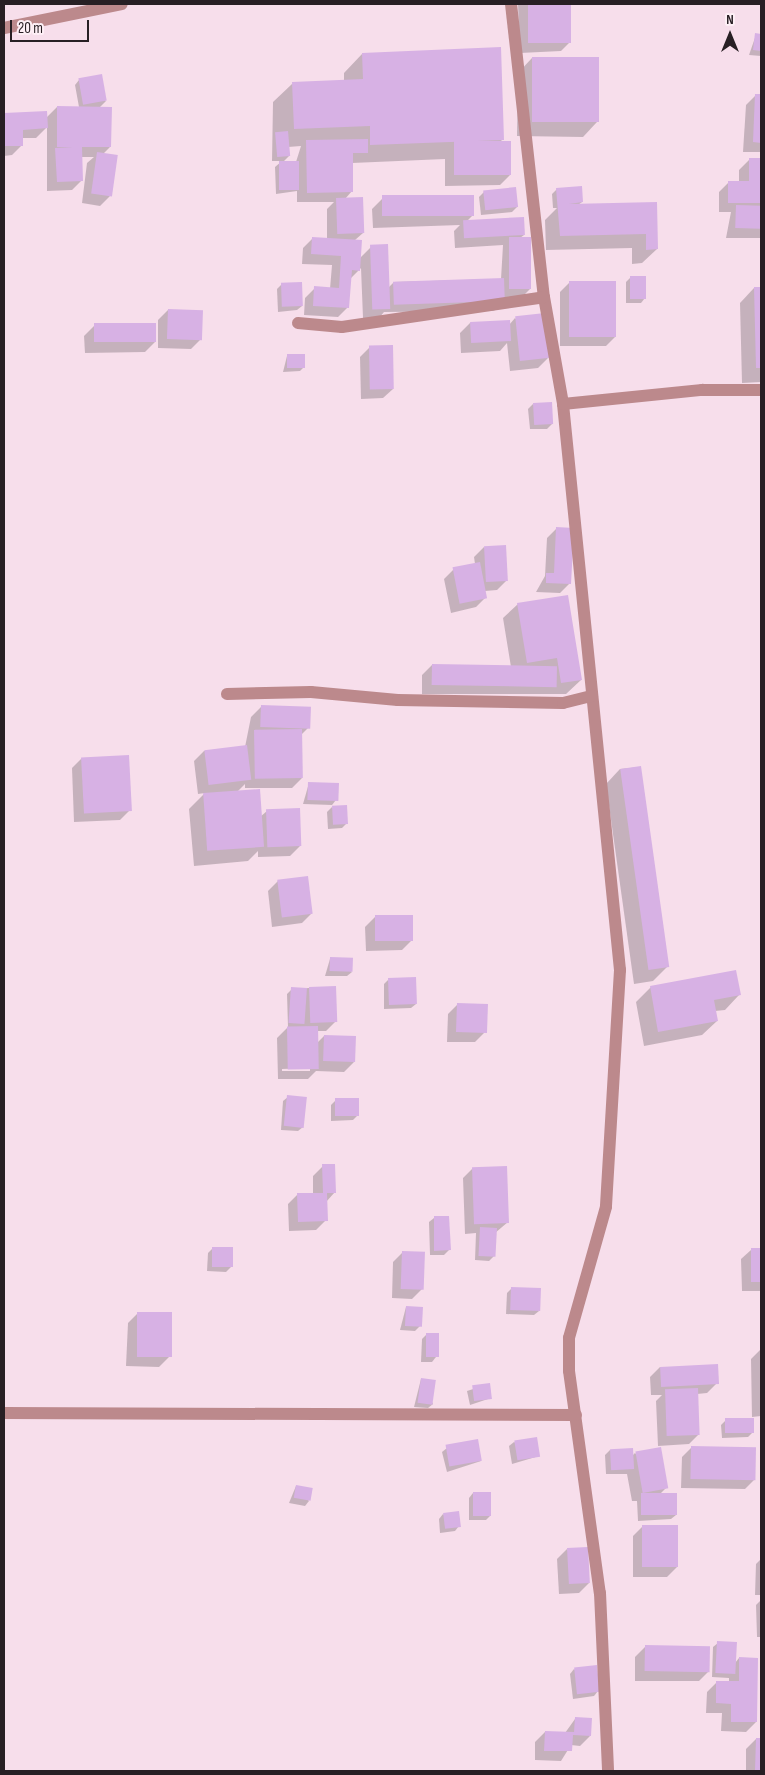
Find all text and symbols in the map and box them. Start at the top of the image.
scale bar [12,10,91,42]
north arrow [705,10,755,60]
text: N [726,11,734,28]
text: 20 m [18,19,43,38]

